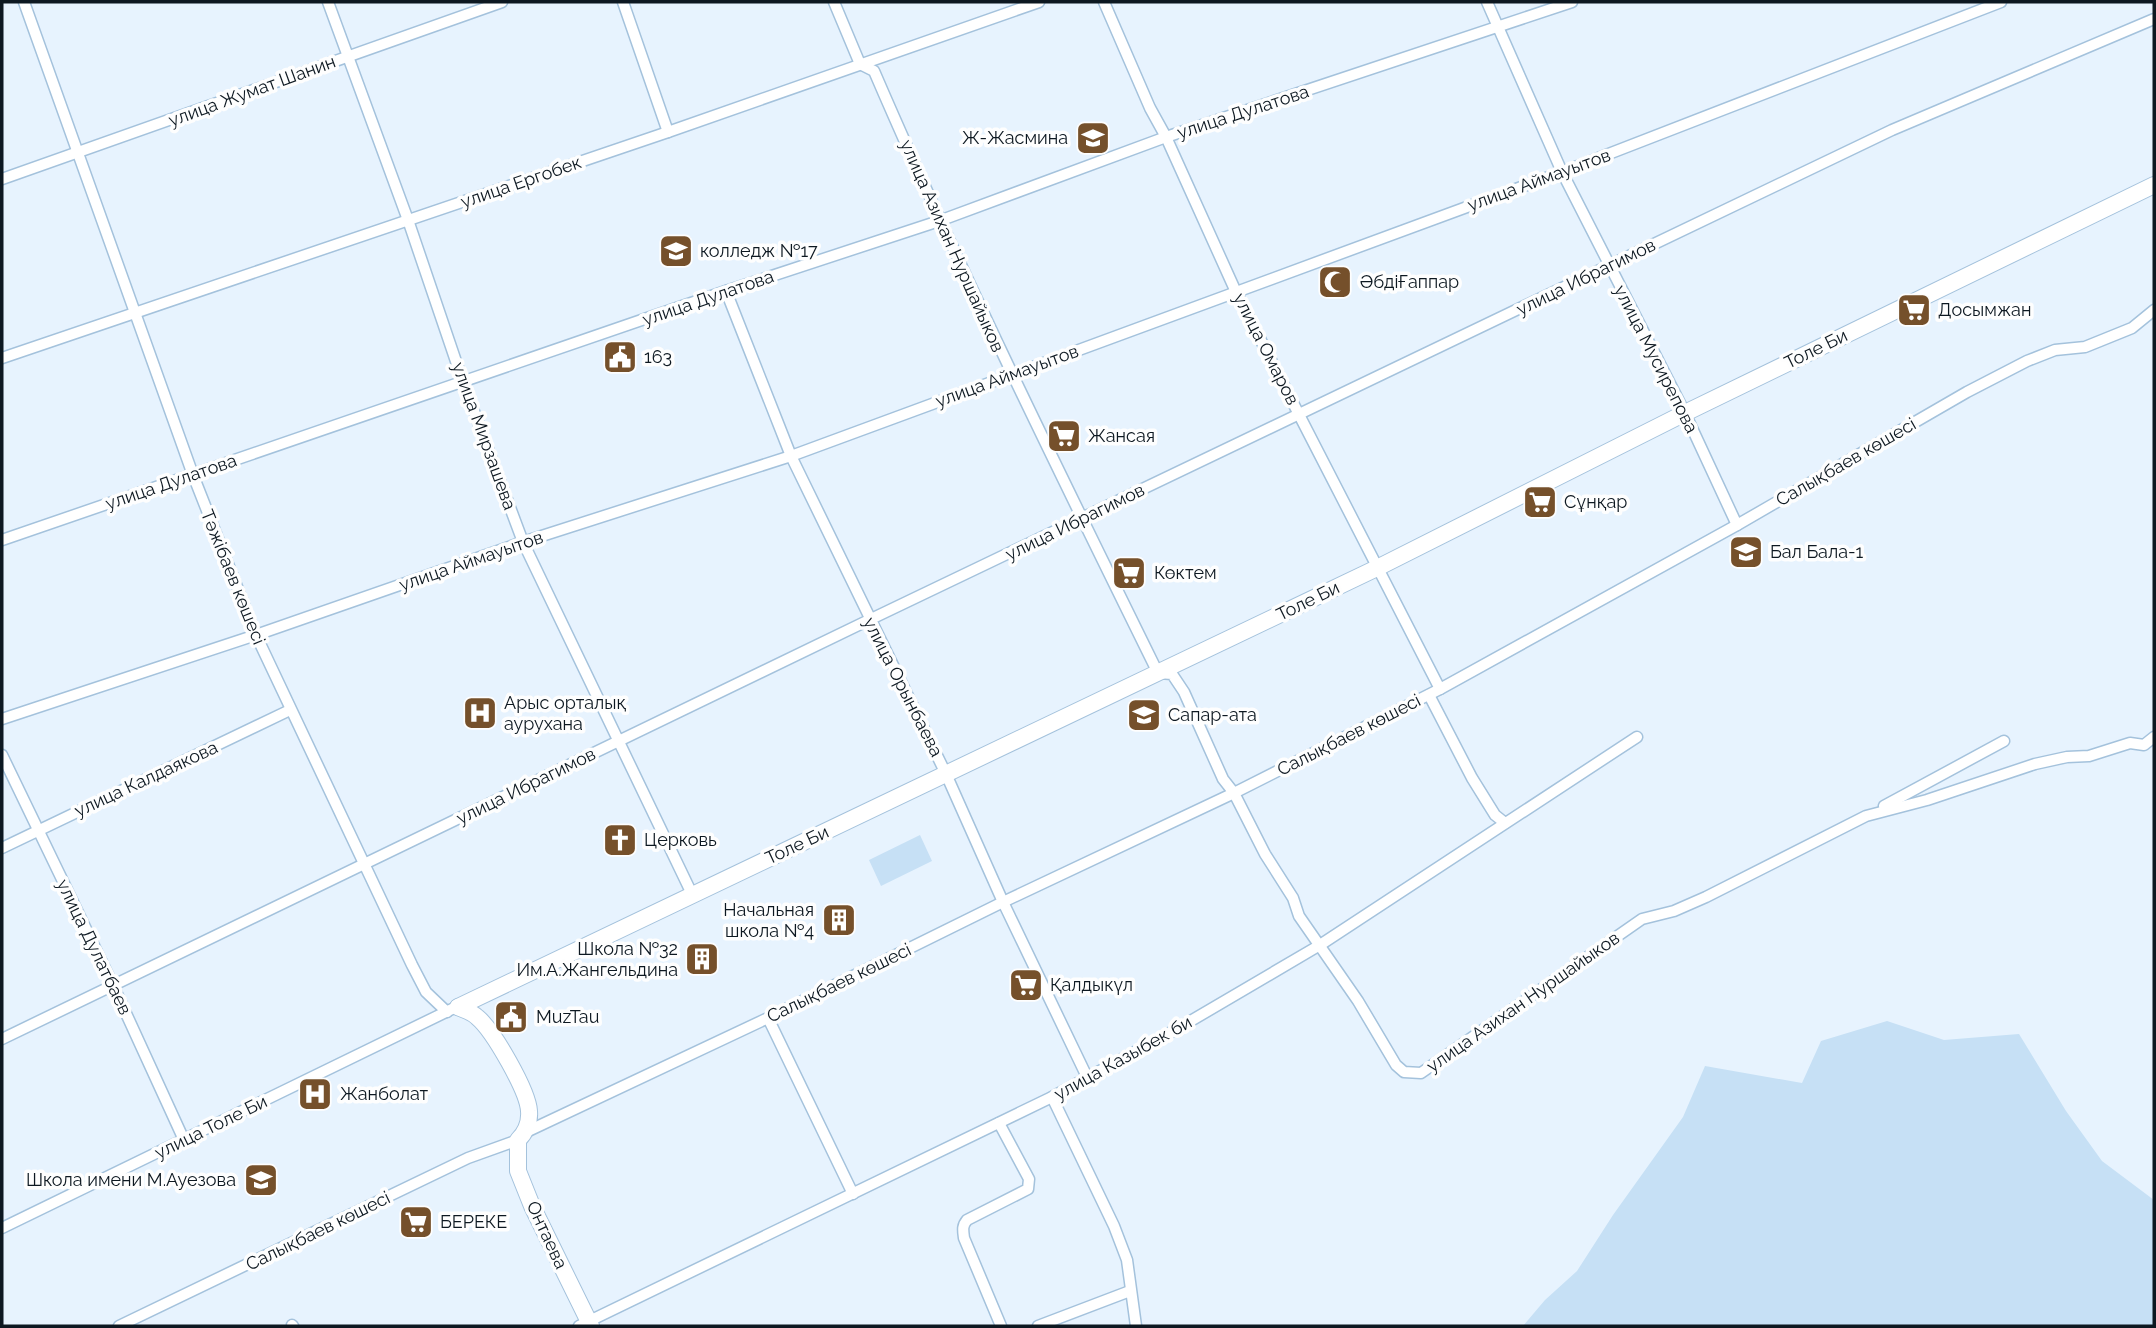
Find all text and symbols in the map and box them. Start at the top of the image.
street label: улица Жумат Шанин [165,50,338,131]
street label: улица Дулатова [1174,80,1311,143]
school or university icon: Ж-Жасмина [1074,119,1112,157]
place label: Ж-Жасмина [962,127,1068,148]
street label: улица Азихан Нуршайыков [896,136,1009,355]
street label: улица Аймауытов [1464,144,1613,215]
street label: улица Ергобек [458,151,584,212]
school or university icon: колледж №17 [657,232,695,270]
street label: улица Ибрагимов [1513,234,1659,319]
place label: колледж №17 [700,240,818,261]
mosque icon: ӘбдіҒаппар [1316,263,1354,301]
street label: улица Дулатова [639,265,776,330]
place label: ӘбдіҒаппар [1360,271,1459,292]
street label: улица Мусирепова [1610,281,1703,436]
street label: улица Омаров [1229,289,1304,408]
supermarket icon: Досымжан [1895,291,1933,329]
place label: Досымжан [1938,299,2031,320]
street label: Толе Би [1781,324,1851,373]
public building icon: 163 [601,338,639,376]
street label: улица Аймауытов [932,340,1081,411]
place label: 163 [644,346,672,367]
street label: улица Мирзашева [448,359,521,513]
street label: Салықбаев көшесі [1772,413,1919,510]
supermarket icon: Жансая [1045,417,1083,455]
place label: Жансая [1088,425,1155,446]
street label: улица Дулатова [102,449,239,514]
street label: улица Ибрагимов [1002,479,1148,564]
supermarket icon: Cұнқар [1521,483,1559,521]
place label: Cұнқар [1564,491,1627,512]
street label: Тәжібаев көшесі [197,506,270,647]
street label: улица Аймауытов [396,526,546,595]
school or university icon: Бал Бала-1 [1727,533,1765,571]
place label: Бал Бала-1 [1770,541,1863,562]
supermarket icon: Көктем [1110,554,1148,592]
place label: Көктем [1154,562,1217,583]
street label: Толе Би [1273,576,1343,625]
street label: улица Орынбаева [859,614,948,760]
street label: Салықбаев көшесі [1274,689,1424,780]
place label: Арыс орталық аурухана [504,692,627,734]
hospital icon: Арыс орталық аурухана [461,694,499,732]
school or university icon: Сапар-ата [1125,696,1163,734]
place label: Сапар-ата [1168,704,1257,725]
street label: улица Калдаякова [71,736,221,821]
street label: улица Ибрагимов [453,743,599,828]
church icon: Церковь [601,821,639,859]
street label: Толе Би [762,821,832,868]
place label: Церковь [644,829,717,850]
street label: улица Дулатбаев [53,876,136,1018]
place label: Начальная школа №4 [723,899,814,941]
building icon: Начальная школа №4 [820,901,858,939]
street label: улица Азихан Нуршайыков [1422,927,1623,1076]
place label: Школа №32 Им.А.Жангельдина [516,938,678,980]
street label: Салықбаев көшесі [763,938,914,1027]
building icon: Школа №32 Им.А.Жангельдина [683,940,721,978]
supermarket icon: Қалдыкүл [1007,966,1045,1004]
place label: Қалдыкүл [1050,974,1133,995]
public building icon: MuzTau [492,998,530,1036]
place label: MuzTau [536,1006,599,1027]
street label: улица Казыбек би [1050,1011,1195,1104]
hospital icon: Жанболат [296,1075,334,1113]
place label: Жанболат [340,1083,429,1104]
street label: улица Толе Би [151,1090,270,1163]
school or university icon: Школа имени М.Ауезова [242,1161,280,1199]
place label: Школа имени М.Ауезова [26,1169,236,1190]
street label: Салықбаев көшесі [242,1186,393,1275]
street label: Онтаева [523,1198,572,1272]
supermarket icon: БЕРЕКЕ [397,1203,435,1241]
place label: БЕРЕКЕ [440,1211,507,1232]

